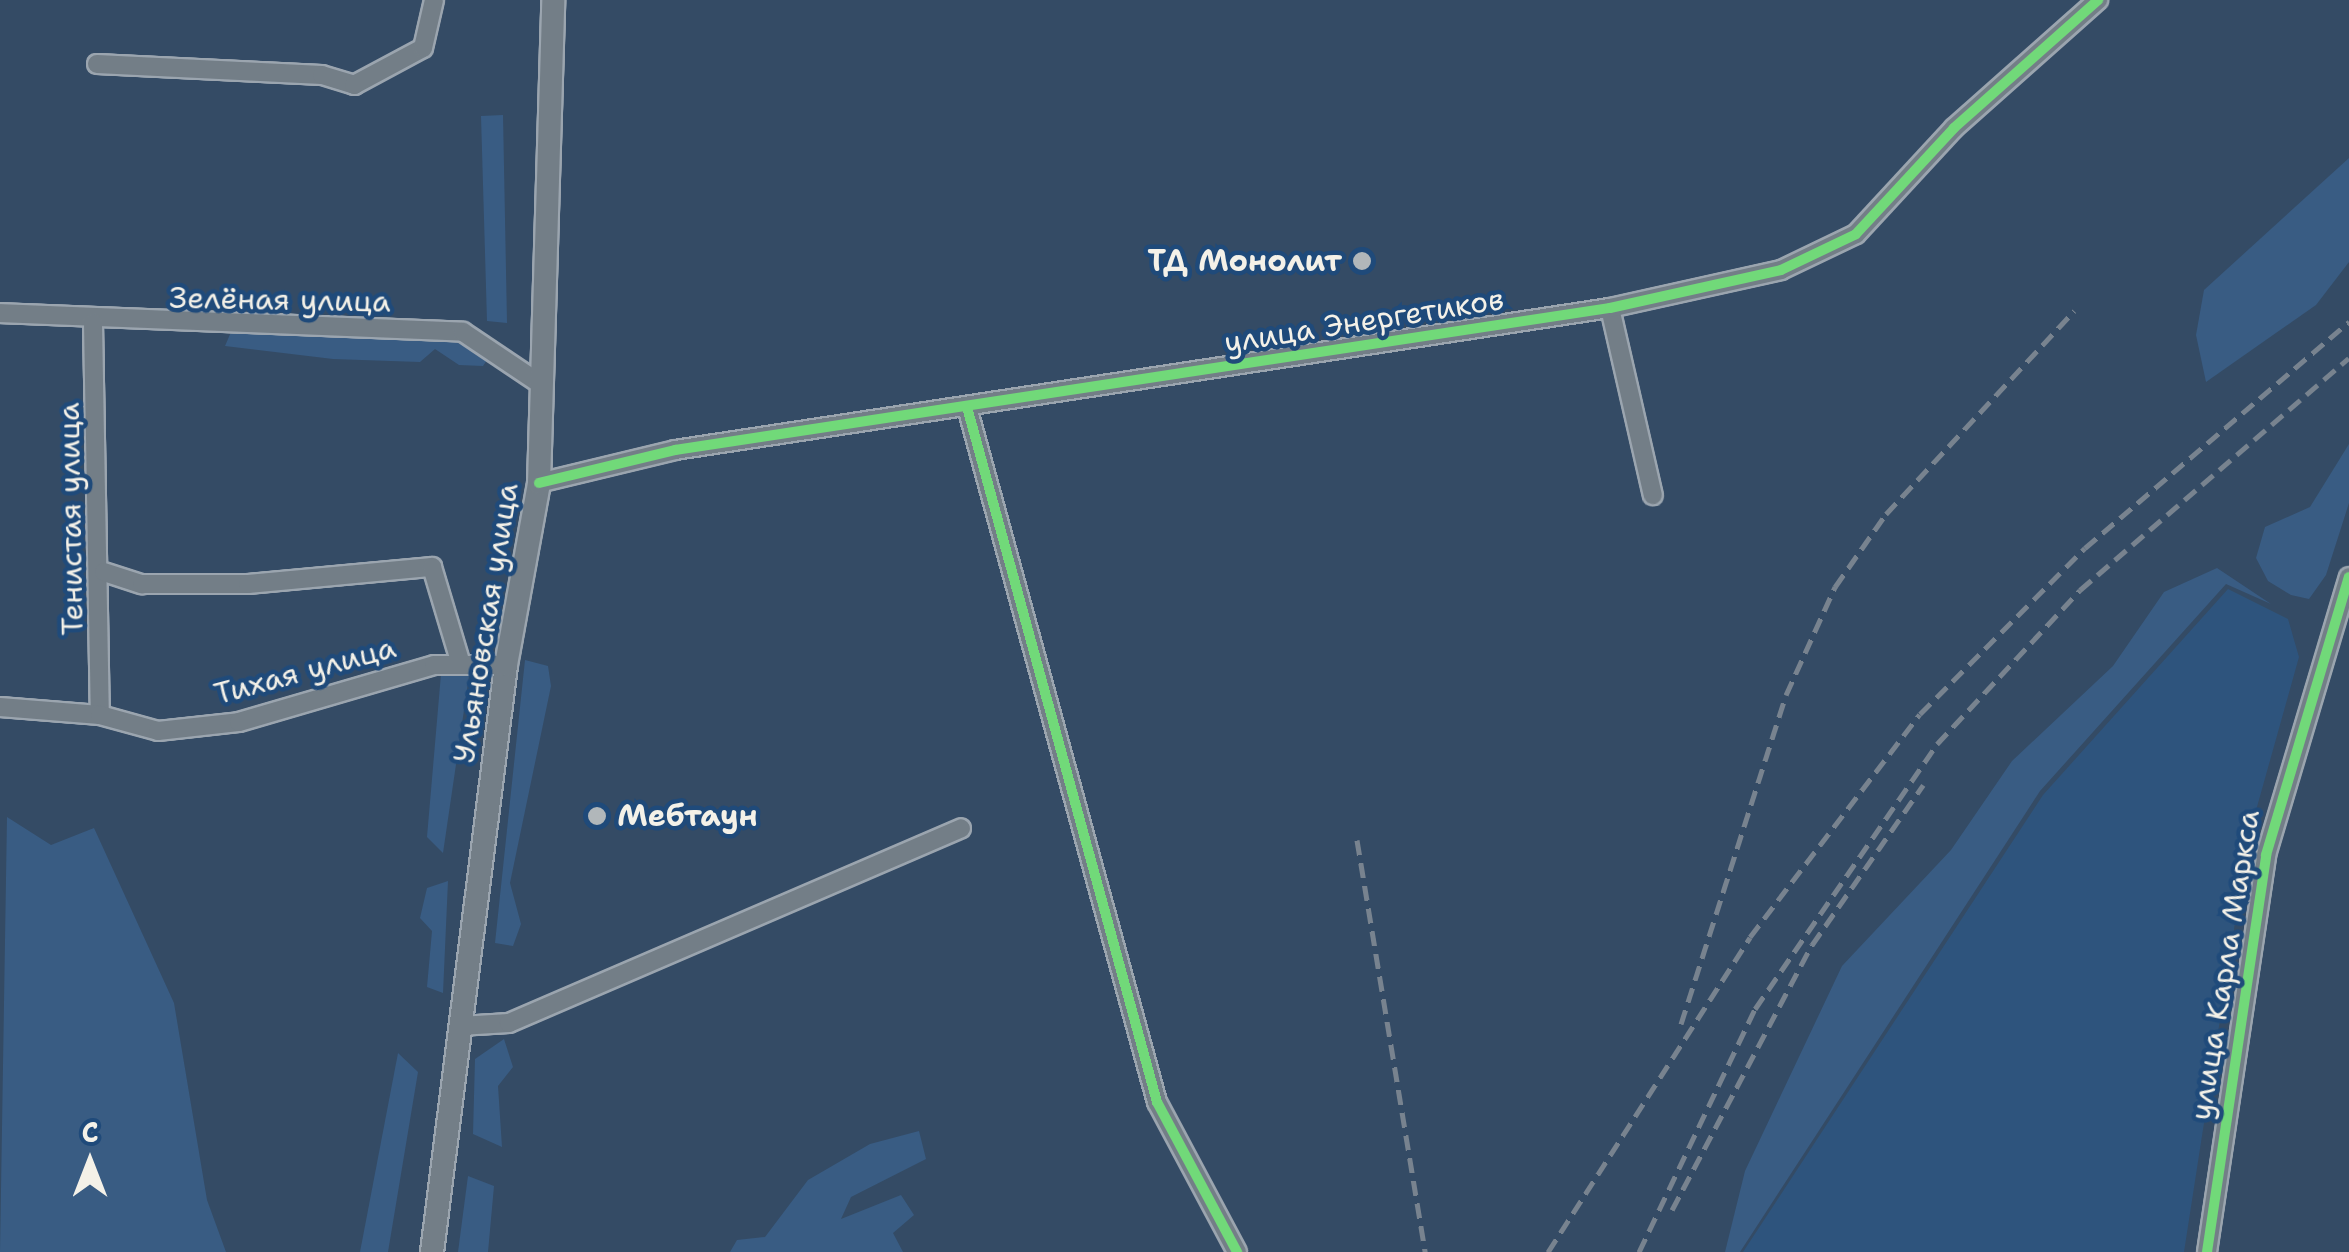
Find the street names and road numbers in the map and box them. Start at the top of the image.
street label: Зелёная улица [169,280,391,320]
street label: улица Энергетиков [1222,281,1506,361]
street label: Тенистая улица [51,402,91,636]
street label: Ульяновская улица [446,480,526,766]
street label: Тихая улица [210,629,400,713]
street label: улица Карла Маркса [2183,807,2267,1123]

